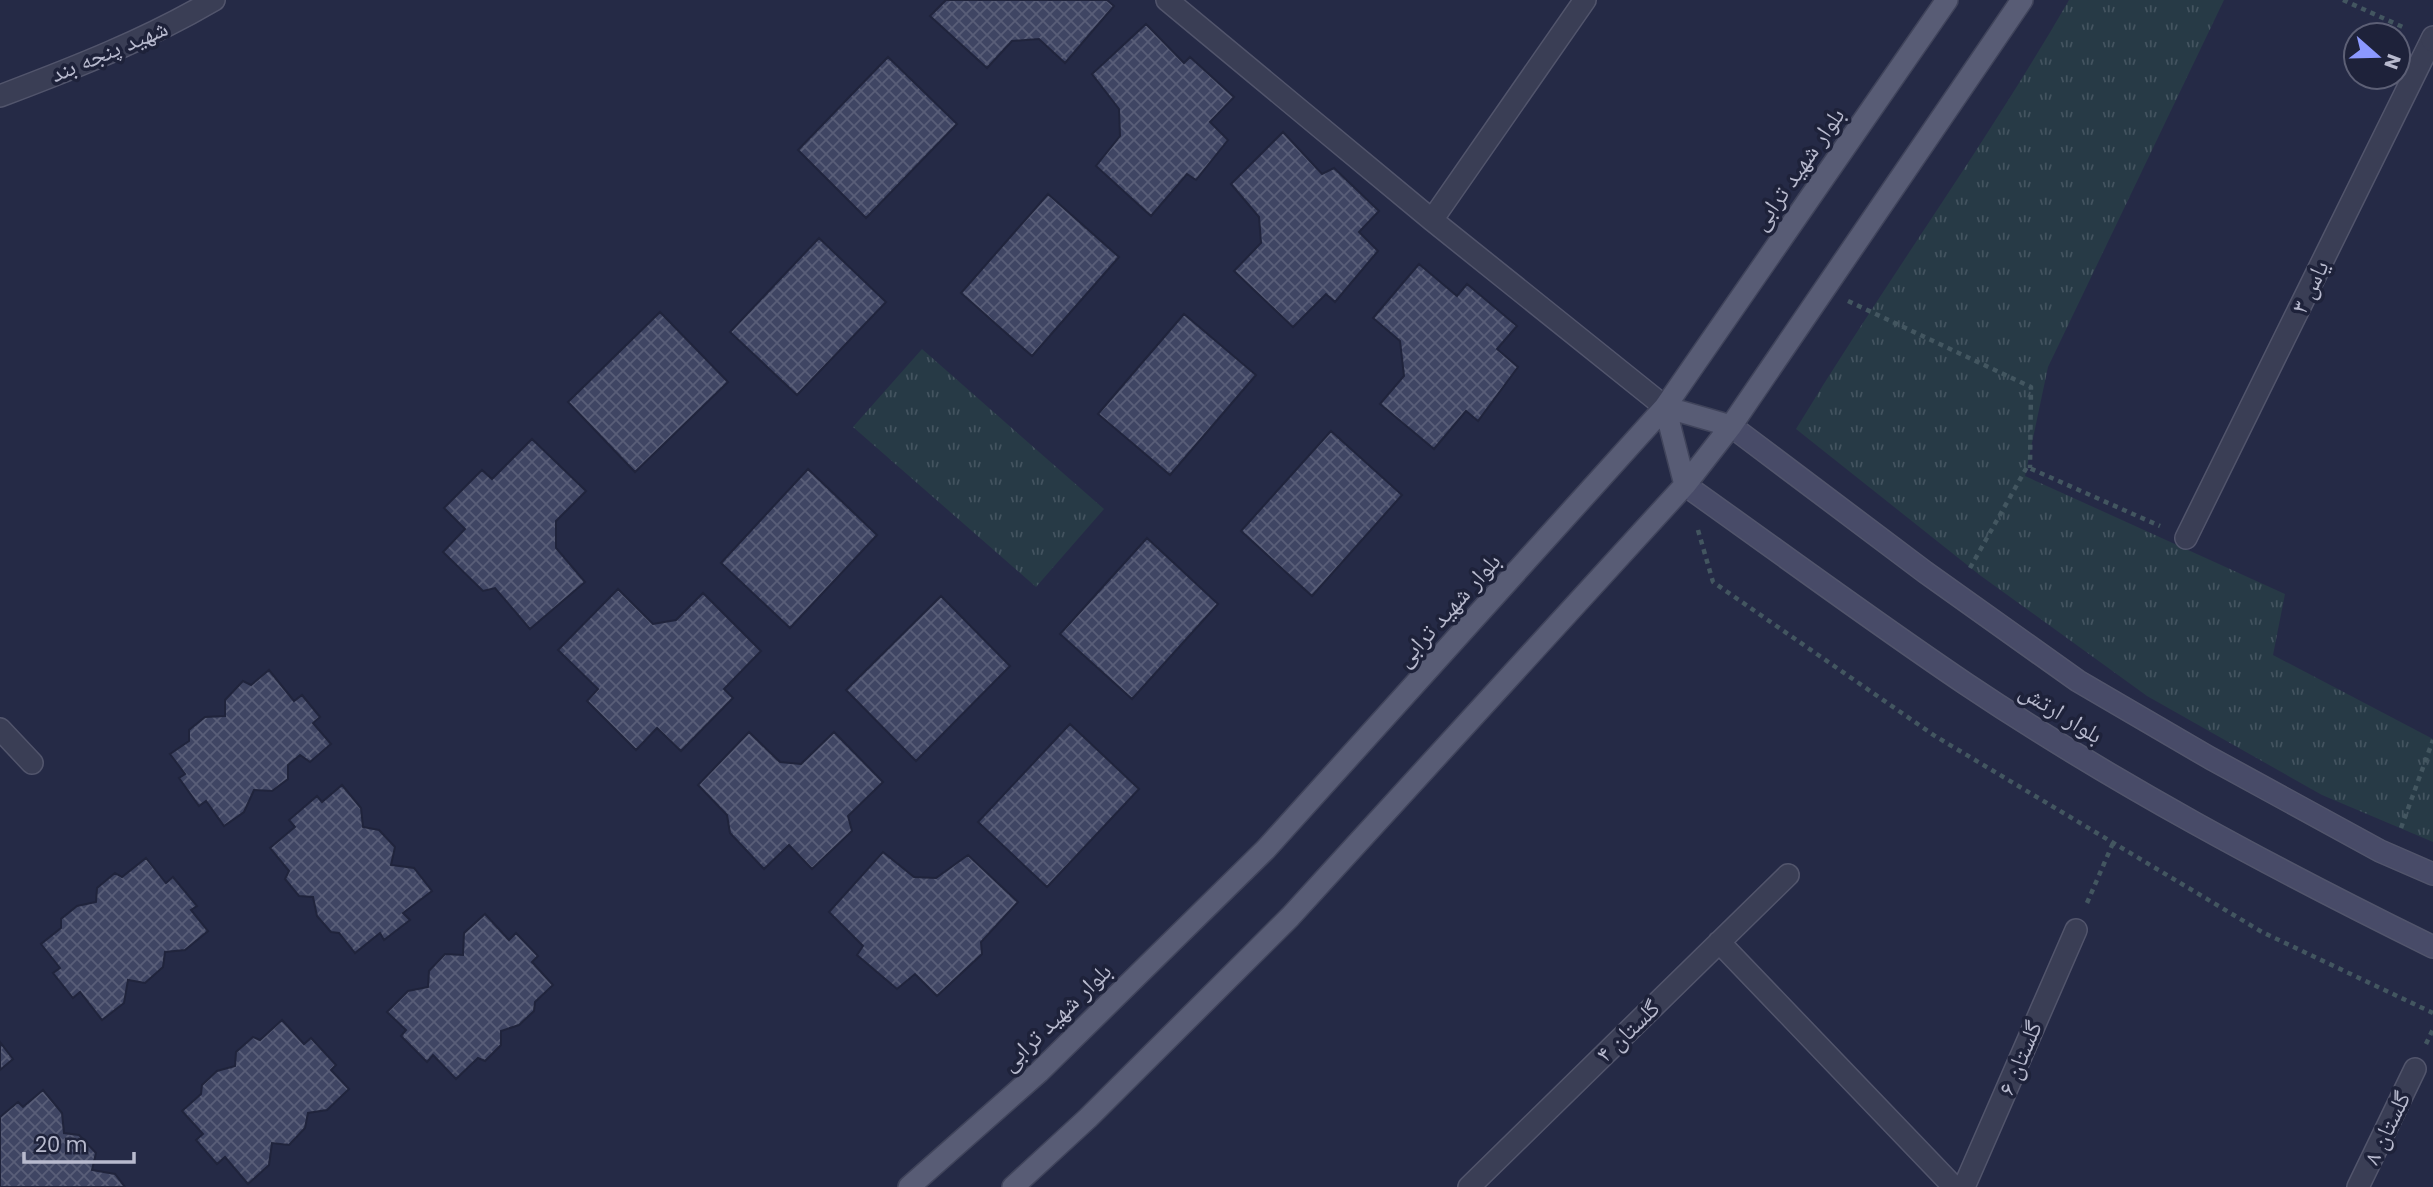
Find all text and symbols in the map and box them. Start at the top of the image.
street label: شهید پنجه بند [45,11,173,90]
north arrow [2342,21,2412,91]
text: N [2377,50,2408,73]
street label: بلوار شهید ترابی [1743,101,1852,237]
street label: یاس ۳ [2282,254,2337,319]
street label: بلوار شهید ترابی [1387,545,1508,674]
street label: بلوار ارتش [2013,674,2109,751]
street label: بلوار شهید ترابی [993,955,1119,1078]
street label: گلستان ۴ [1588,992,1667,1070]
street label: گلستان ۶ [1989,1016,2050,1100]
street label: گلستان ۸ [2355,1086,2418,1170]
scale bar [24,1120,135,1164]
text: 20 m [35,1130,88,1159]

